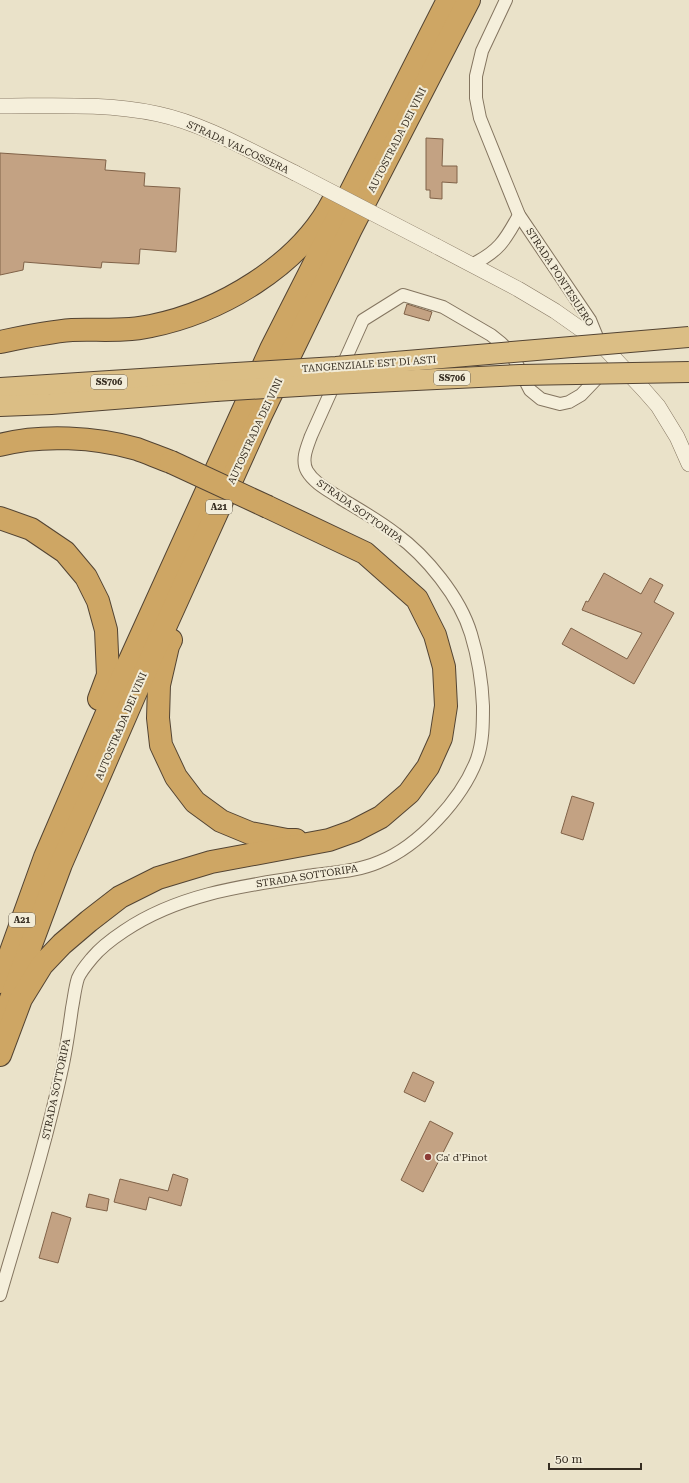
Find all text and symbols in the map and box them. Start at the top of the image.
street label: AUTOSTRADA DEI VINI [366,86,428,194]
street label: STRADA VALCOSSERA [185,119,291,175]
street label: STRADA PONTESUERO [524,226,596,328]
street label: TANGENZIALE EST DI ASTI [301,354,437,374]
road number: SS706 [434,371,470,385]
road number: SS706 [91,375,127,389]
street label: AUTOSTRADA DEI VINI [226,376,285,486]
street label: STRADA SOTTORIPA [315,477,405,545]
road number: A21 [206,500,232,514]
street label: AUTOSTRADA DEI VINI [93,670,149,781]
street label: STRADA SOTTORIPA [255,863,359,889]
road number: A21 [9,913,35,927]
street label: STRADA SOTTORIPA [40,1038,72,1140]
marker: Ca' d'Pinot [423,1152,433,1162]
place label: Ca' d'Pinot [436,1152,488,1163]
scale bar [549,1445,641,1471]
text: 50 m [555,1452,582,1466]

